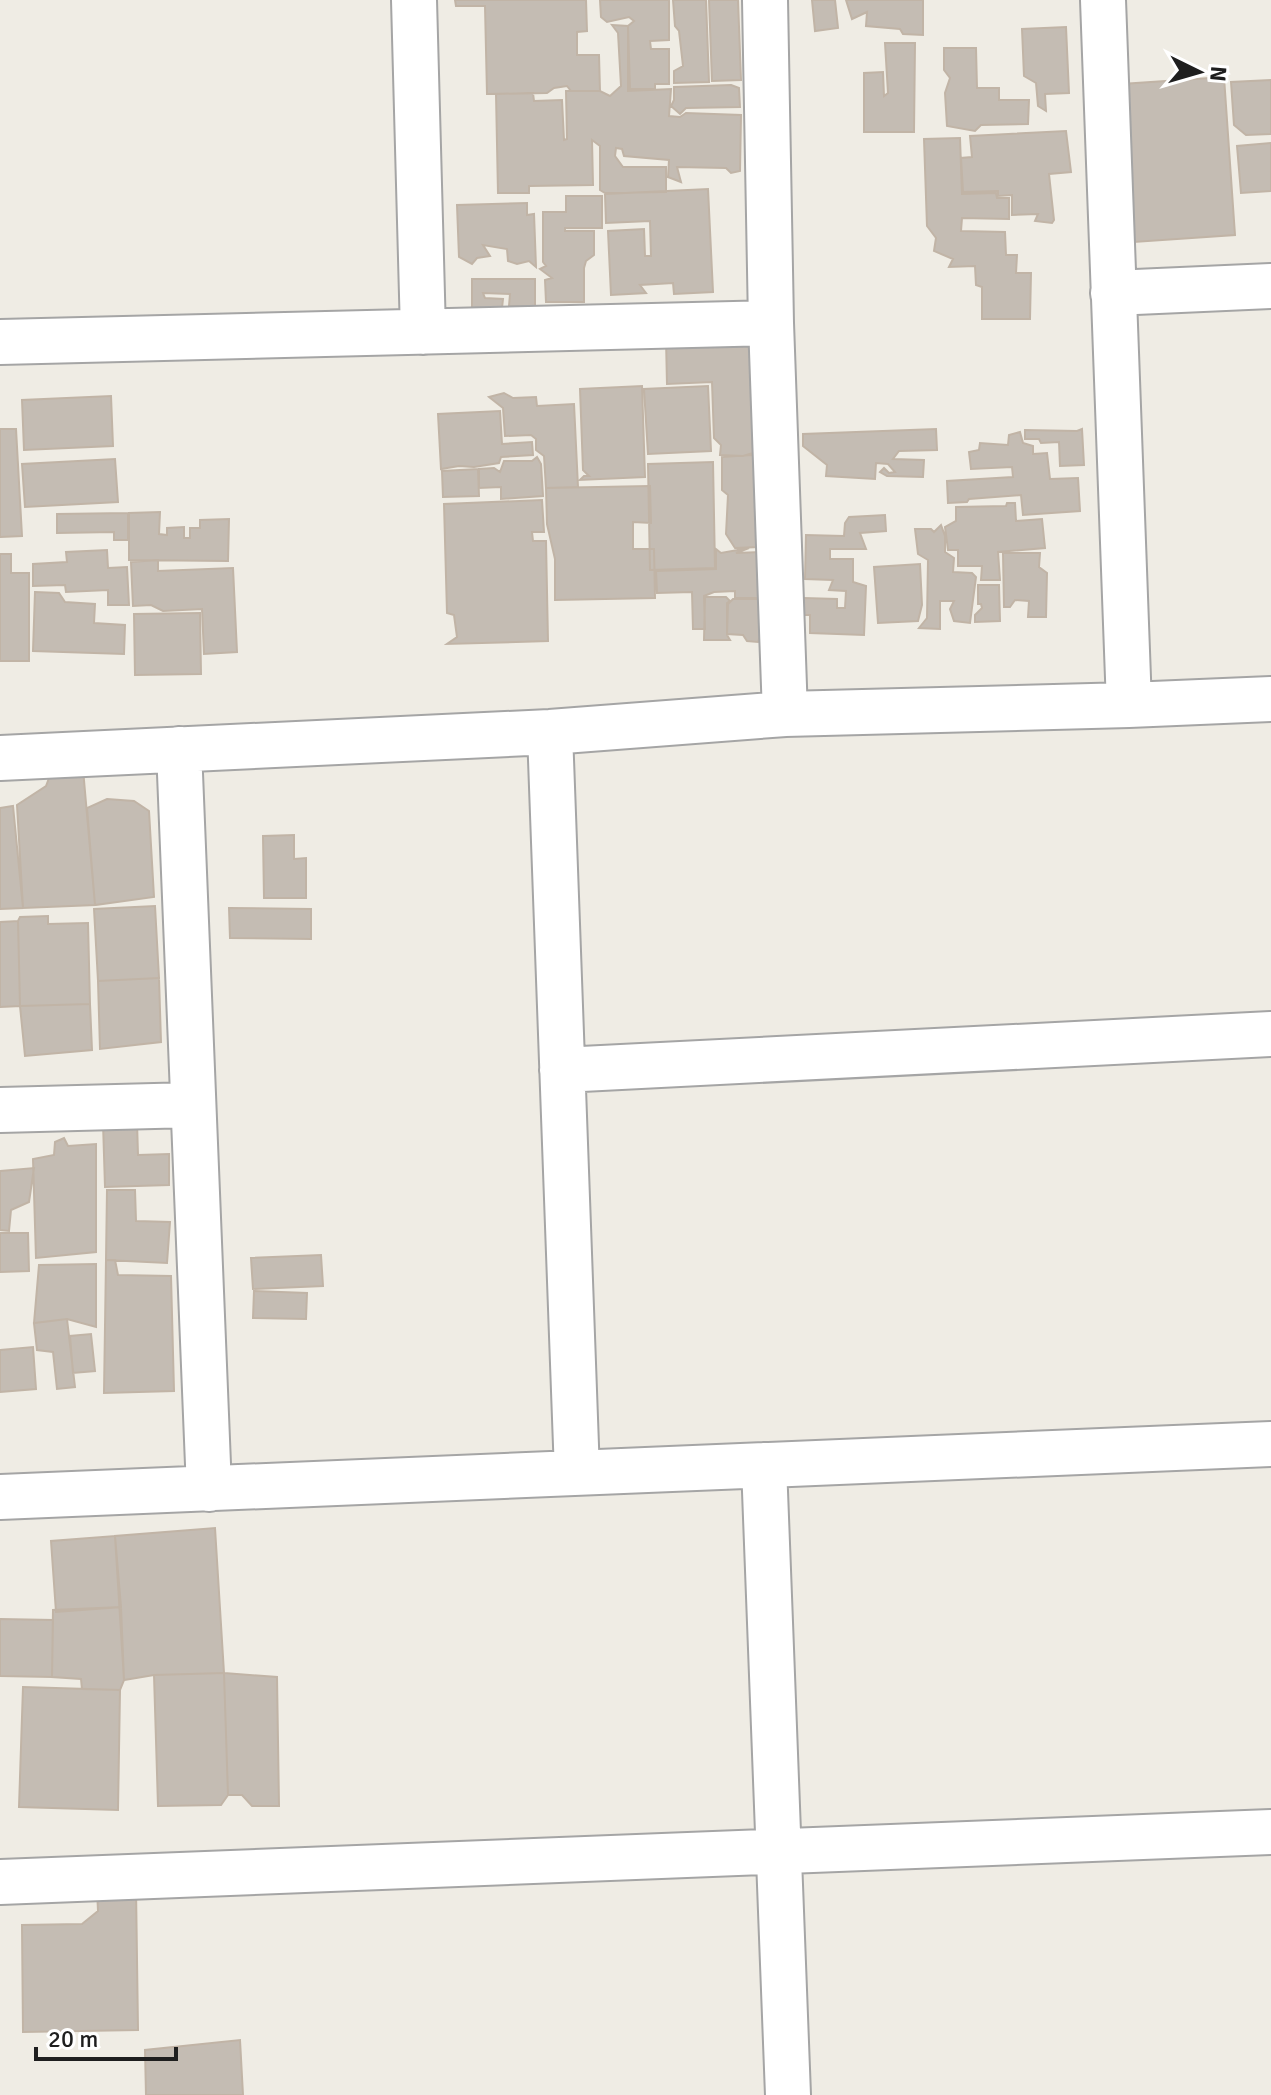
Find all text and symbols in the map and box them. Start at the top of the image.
north arrow [1159,32,1239,112]
text: N [1204,65,1233,83]
scale bar [36,2011,176,2061]
text: 20 m [48,2024,98,2054]

